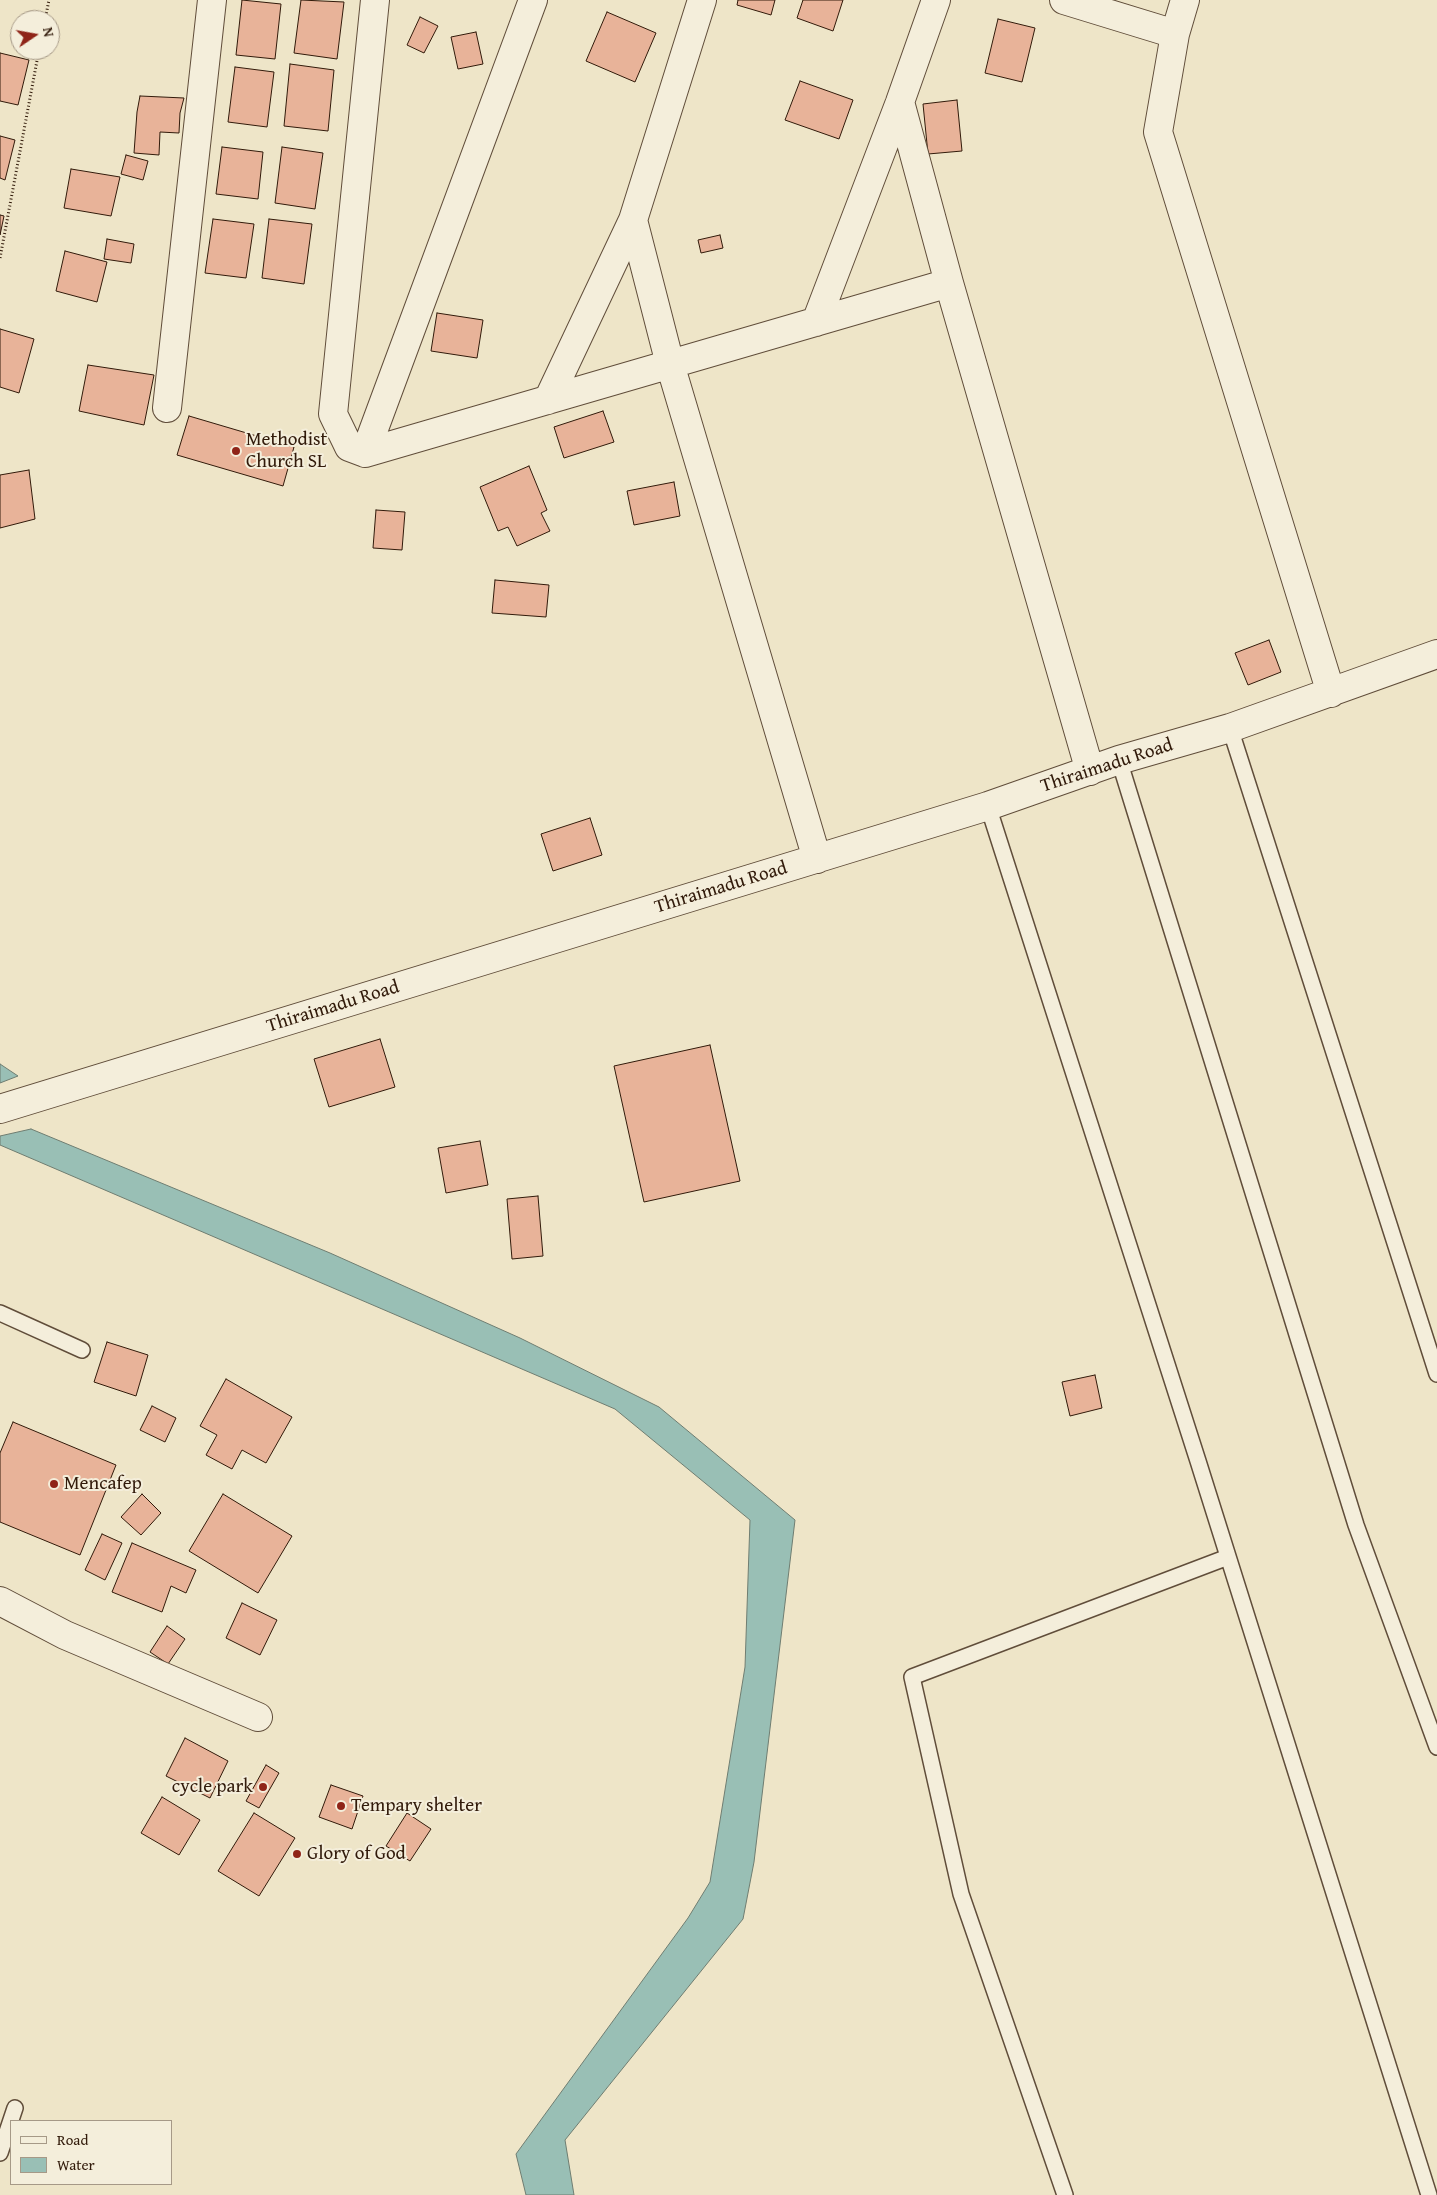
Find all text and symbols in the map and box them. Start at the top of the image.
north arrow [10,10,60,60]
text: N [38,25,59,39]
place label: Methodist Church SL [246,429,327,473]
marker: Methodist Church SL [230,445,242,457]
street label: Thiraimadu Road [1038,734,1176,798]
street label: Thiraimadu Road [652,857,790,919]
street label: Thiraimadu Road [264,976,402,1038]
place label: Mencafep [64,1473,142,1495]
marker: Mencafep [48,1478,60,1490]
place label: cycle park [172,1776,253,1798]
marker: cycle park [257,1781,269,1793]
place label: Tempary shelter [351,1795,482,1817]
marker: Tempary shelter [335,1800,347,1812]
place label: Glory of God [307,1843,406,1865]
marker: Glory of God [291,1848,303,1860]
legend [10,2120,172,2185]
text: Road [57,2129,88,2150]
text: Water [57,2154,95,2175]

